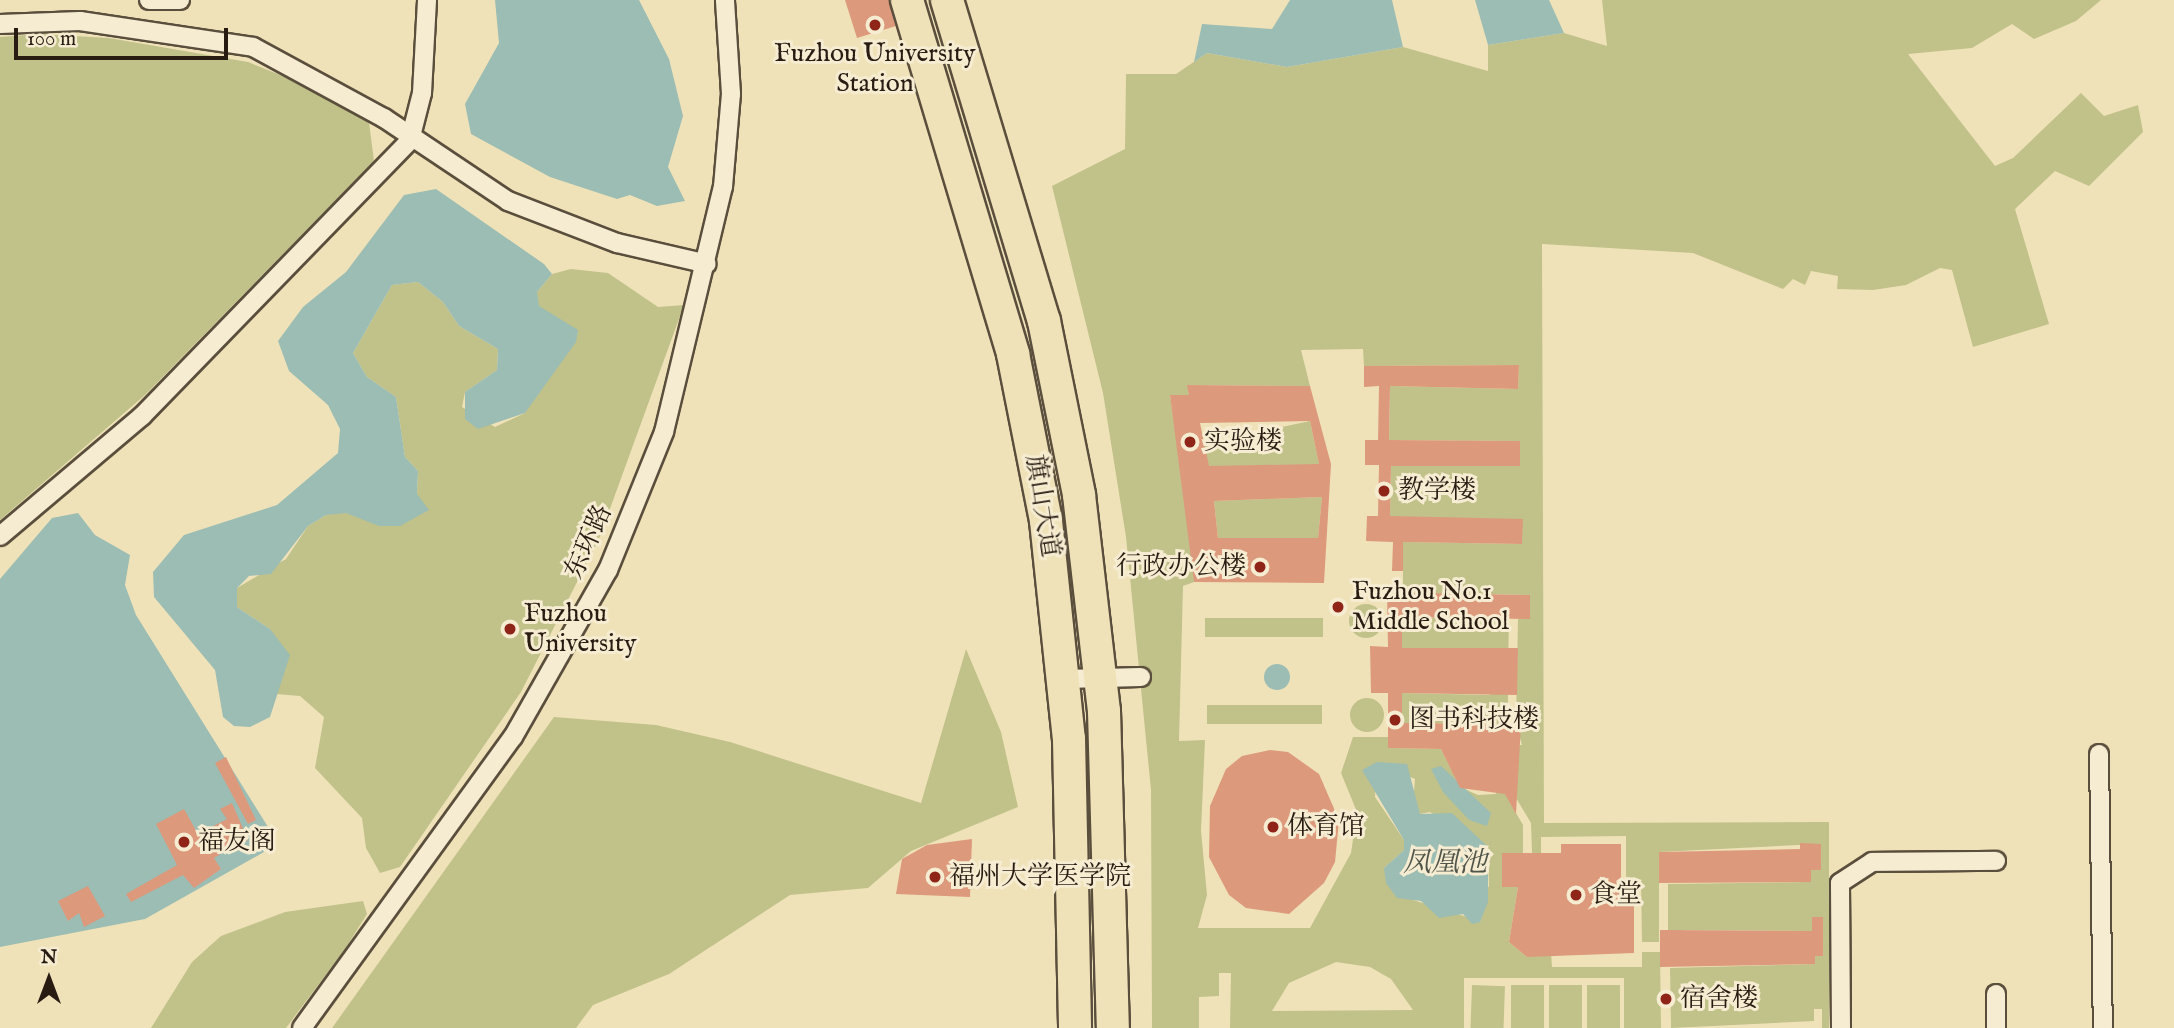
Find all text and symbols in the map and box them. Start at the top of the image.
scale bar [18,14,231,58]
marker: Fuzhou University Station [865,15,885,35]
text: 100 m [27,26,76,53]
place label: Fuzhou University Station [774,38,976,100]
place label: 实验楼 [1204,426,1282,458]
marker: 实验楼 [1182,434,1198,450]
street label: 旗山大道 [1018,452,1066,560]
place label: 教学楼 [1398,475,1476,507]
marker: 教学楼 [1376,483,1392,499]
street label: 东环路 [559,500,619,584]
place label: 行政办公楼 [1116,551,1246,583]
marker: 行政办公楼 [1252,559,1268,575]
place label: Fuzhou No.1 Middle School [1352,576,1509,638]
place label: Fuzhou University [524,598,637,660]
marker: Fuzhou No.1 Middle School [1330,599,1346,615]
marker: Fuzhou University [502,621,518,637]
place label: 图书科技楼 [1409,704,1539,736]
marker: 图书科技楼 [1387,712,1403,728]
place label: 体育馆 [1287,811,1365,843]
marker: 体育馆 [1265,819,1281,835]
place label: 福友阁 [198,826,276,858]
marker: 福友阁 [176,834,192,850]
water label: 凤凰池 [1403,847,1487,881]
place label: 福州大学医学院 [949,861,1131,893]
marker: 福州大学医学院 [927,869,943,885]
place label: 食堂 [1590,879,1642,911]
marker: 食堂 [1568,887,1584,903]
north arrow [14,944,84,1014]
text: N [41,946,57,970]
place label: 宿舍楼 [1680,983,1758,1015]
marker: 宿舍楼 [1658,991,1674,1007]

